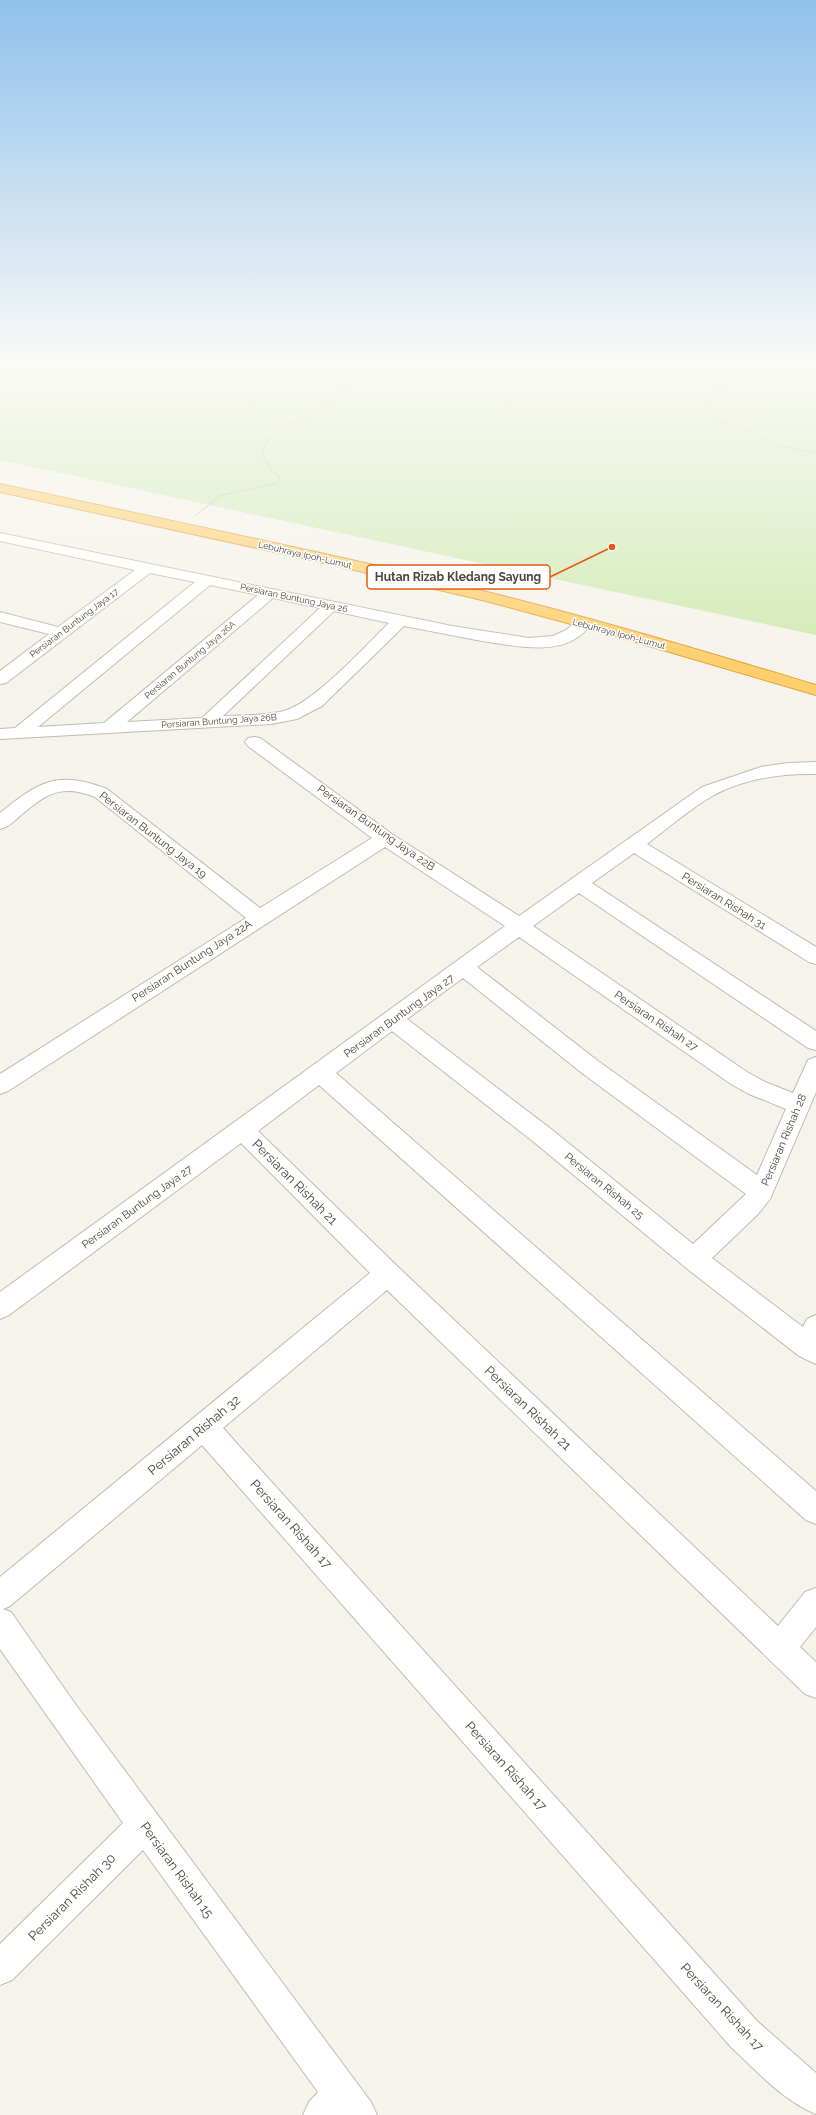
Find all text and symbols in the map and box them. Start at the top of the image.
street label: Lebuhraya Ipoh-Lumut [257,539,353,571]
callout: Hutan Rizab Kledang Sayung [367,565,550,589]
text: Hutan Rizab Kledang Sayung [375,570,541,584]
street label: Persiaran Buntung Jaya 26 [239,582,349,614]
street label: Persiaran Buntung Jaya 17 [28,586,120,660]
street label: Lebuhraya Ipoh-Lumut [571,617,667,651]
street label: Persiaran Buntung Jaya 26A [143,619,237,701]
street label: Persiaran Buntung Jaya 26B [161,712,277,730]
street label: Persiaran Buntung Jaya 22B [315,782,437,874]
street label: Persiaran Buntung Jaya 19 [97,789,209,881]
street label: Persiaran Rishah 31 [679,870,769,932]
street label: Persiaran Buntung Jaya 22A [130,917,255,1005]
street label: Persiaran Buntung Jaya 27 [341,972,457,1060]
street label: Persiaran Rishah 27 [612,988,700,1054]
street label: Persiaran Rishah 28 [759,1092,809,1188]
street label: Persiaran Rishah 21 [249,1136,341,1228]
street label: Persiaran Rishah 25 [562,1150,646,1222]
street label: Persiaran Buntung Jaya 27 [79,1163,195,1251]
street label: Persiaran Rishah 21 [482,1363,575,1453]
street label: Persiaran Rishah 32 [145,1392,243,1478]
street label: Persiaran Rishah 17 [247,1476,335,1572]
street label: Persiaran Rishah 17 [462,1718,550,1814]
street label: Persiaran Rishah 15 [137,1819,217,1921]
street label: Persiaran Rishah 30 [25,1850,119,1944]
street label: Persiaran Rishah 17 [677,1960,767,2054]

